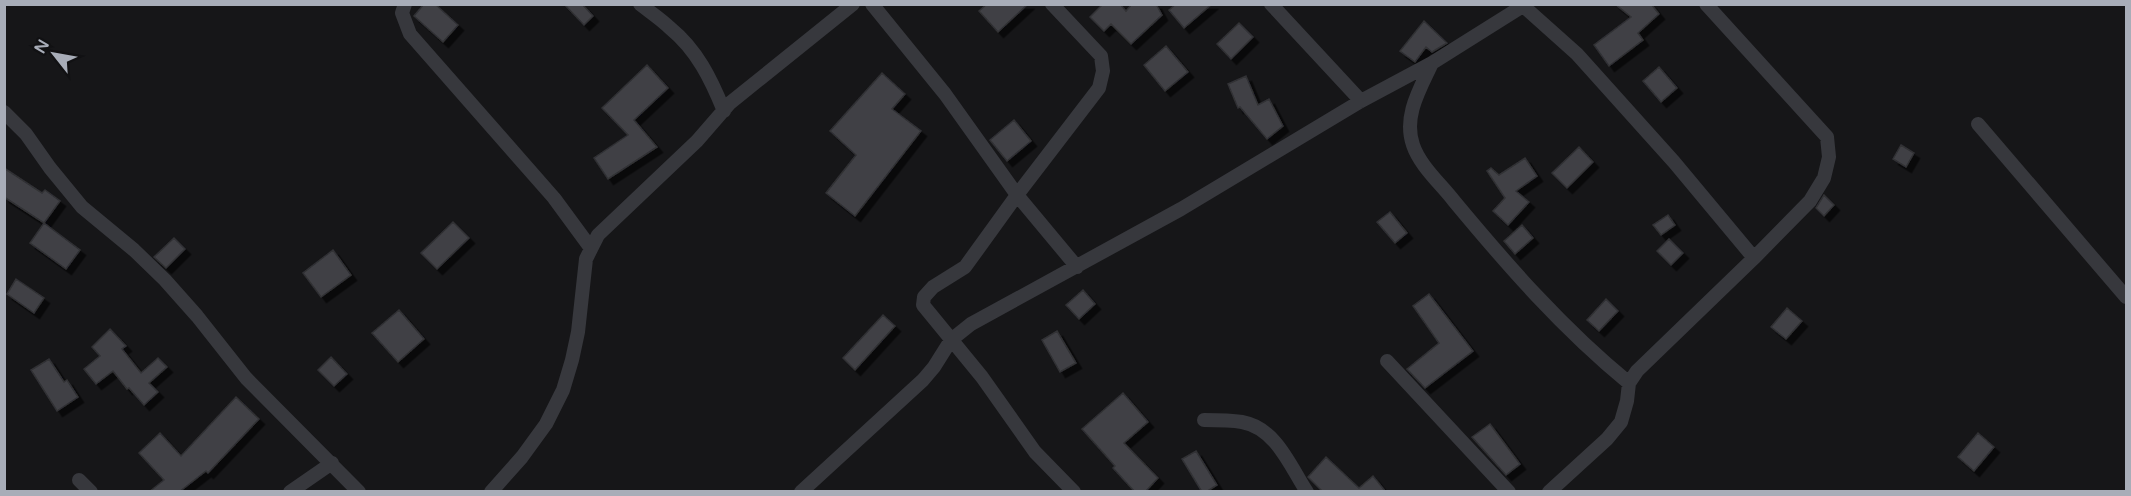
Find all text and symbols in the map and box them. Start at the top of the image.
north arrow [24,24,84,84]
text: N [30,36,54,57]

